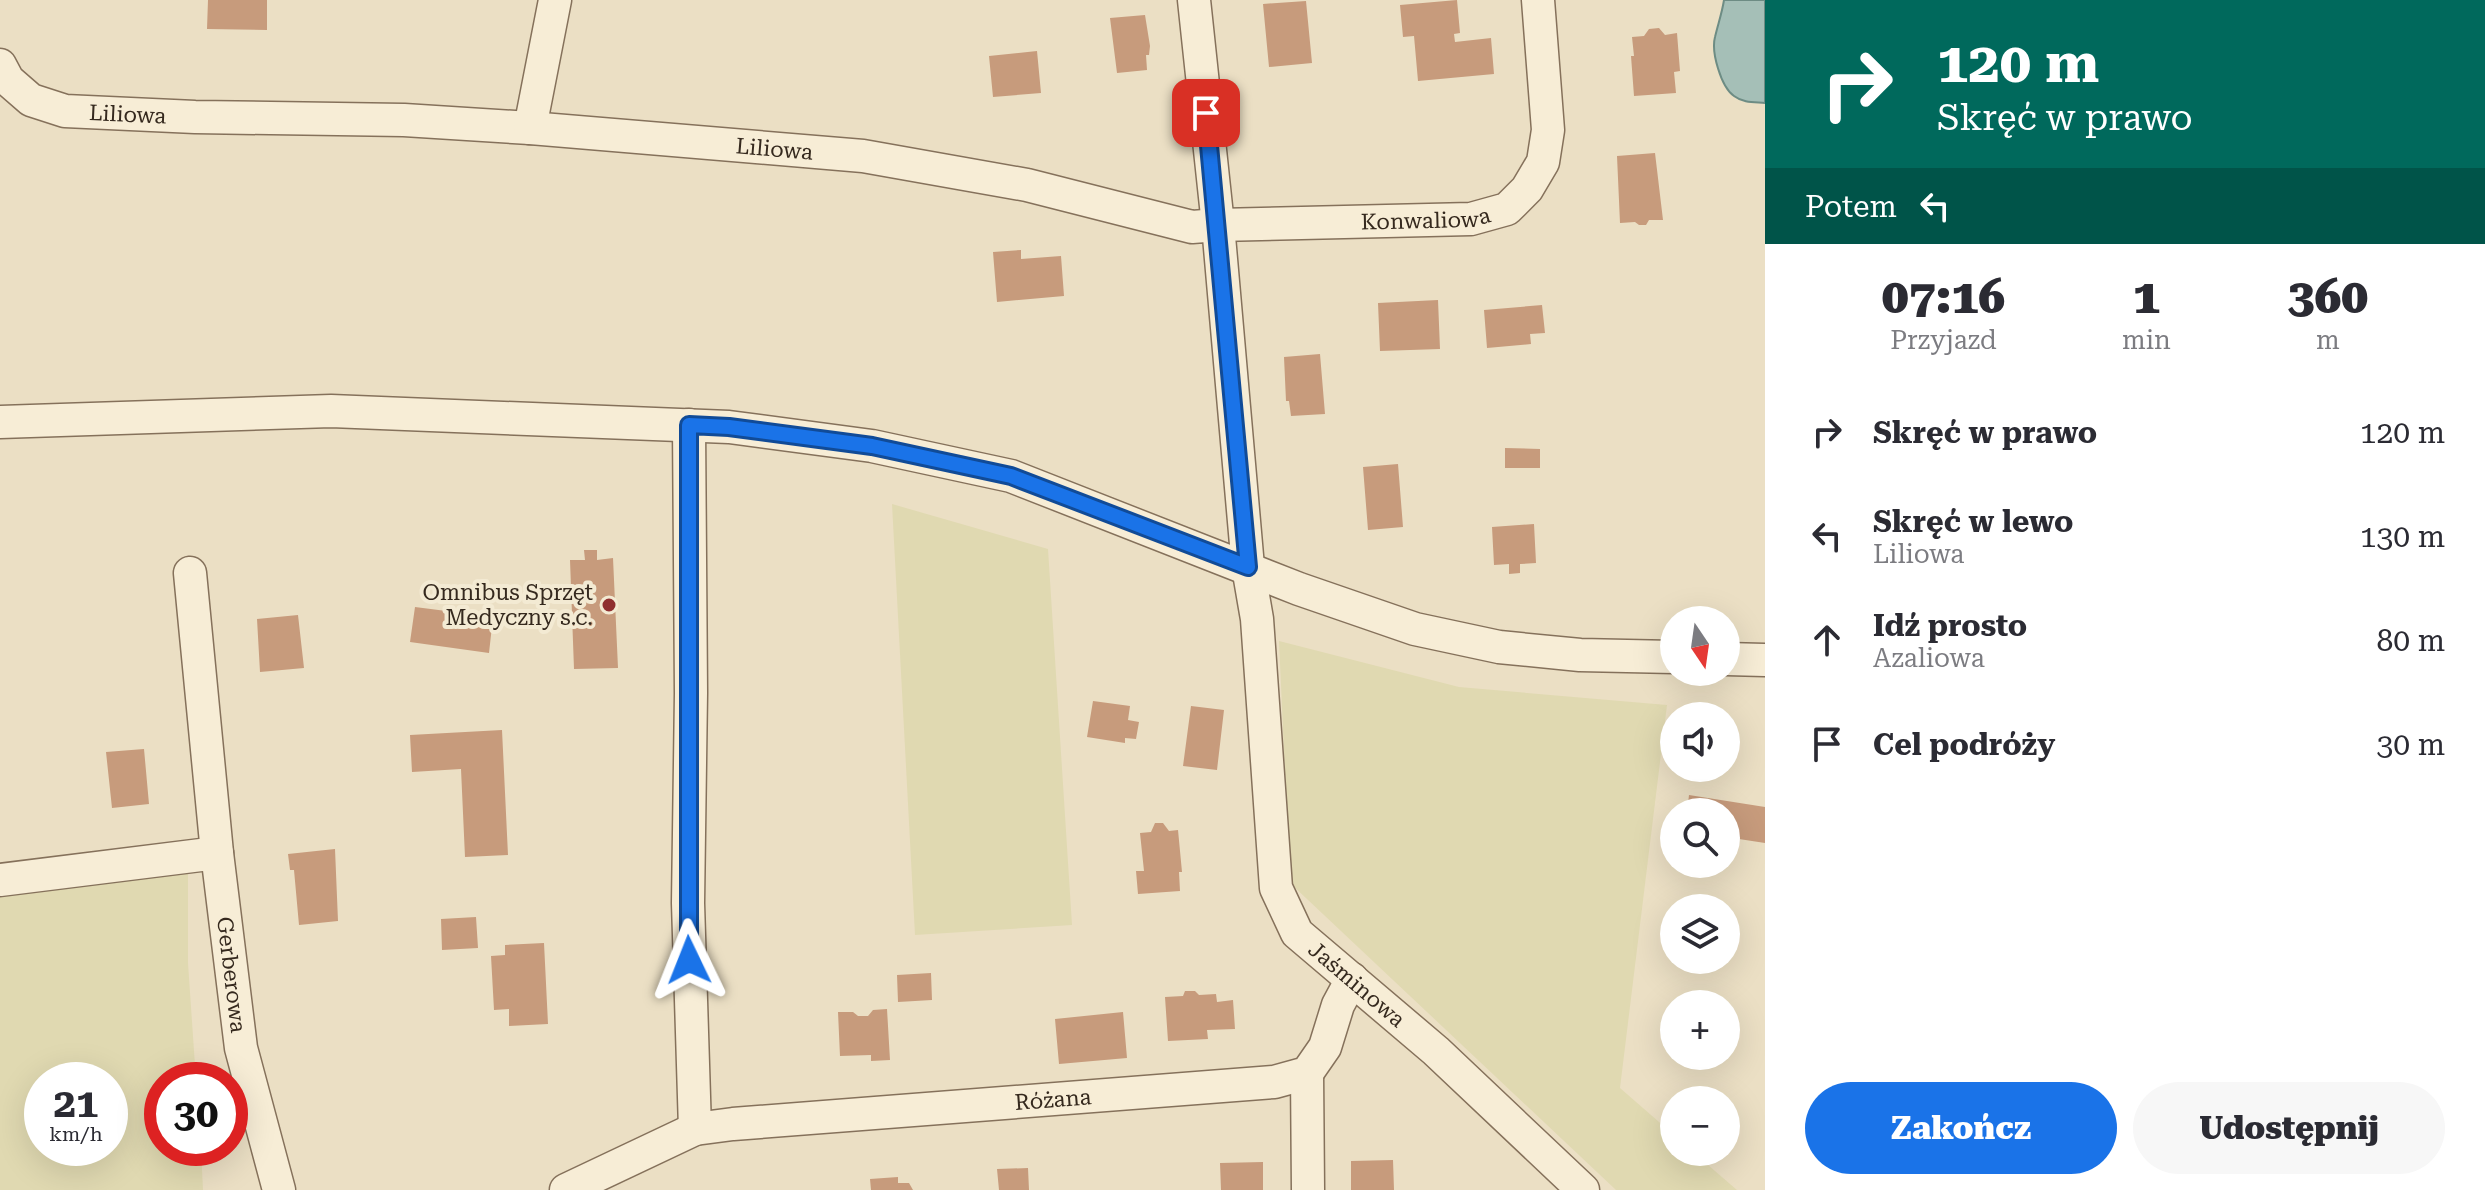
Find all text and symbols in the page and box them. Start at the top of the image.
text: 120 m [1937,30,2099,96]
icon: right [1805,32,1909,136]
pin [1172,79,1240,147]
icon: arrive [1184,91,1228,135]
text: Skręć w prawo [1937,97,2193,139]
street label: Liliowa [88,100,167,129]
street label: Liliowa [735,133,814,165]
icon: left [1913,184,1957,228]
text: Potem [1805,189,1897,224]
street label: Konwaliowa [1361,202,1493,235]
text: 07:16 [1882,269,2005,325]
text: 1 [2133,269,2160,325]
text: 360 [2288,269,2368,325]
text: Przyjazd [1890,325,1997,355]
text: min [2122,325,2171,355]
text: m [2316,325,2340,355]
icon: right [1805,410,1849,454]
text: Skręć w prawo [1873,415,2097,450]
text: 120 m [2360,415,2445,450]
text: Skręć w lewo [1873,504,2073,539]
icon: left [1805,514,1849,558]
text: 130 m [2360,519,2445,554]
text: Liliowa [1873,539,1964,569]
place label: Omnibus Sprzęt Medyczny s.c. [423,580,593,630]
marker: Omnibus Sprzęt Medyczny s.c. [600,596,618,614]
north arrow [1660,606,1740,686]
map controls [1660,606,1740,1166]
text: Idź prosto [1873,608,2027,643]
icon: ahead [1805,618,1849,662]
text: 80 m [2376,623,2445,658]
text: Azaliowa [1873,643,1985,673]
button: sound [1660,702,1740,782]
icon: arrive [1805,722,1849,766]
text: Cel podróży [1873,727,2055,762]
text: 30 m [2376,727,2445,762]
button: search [1660,798,1740,878]
button: layers [1660,894,1740,974]
street label: Gerberowa [212,915,251,1034]
position arrow [647,918,731,1002]
street label: Jaśminowa [1304,937,1410,1032]
button: + [1660,990,1740,1070]
speed limit sign: 30 [144,1062,248,1166]
text: 21 [54,1080,98,1127]
button: Zakończ [1805,1082,2117,1174]
button: Udostępnij [2133,1082,2445,1174]
street label: Różana [1014,1084,1092,1115]
button: − [1660,1086,1740,1166]
text: km/h [49,1122,103,1146]

